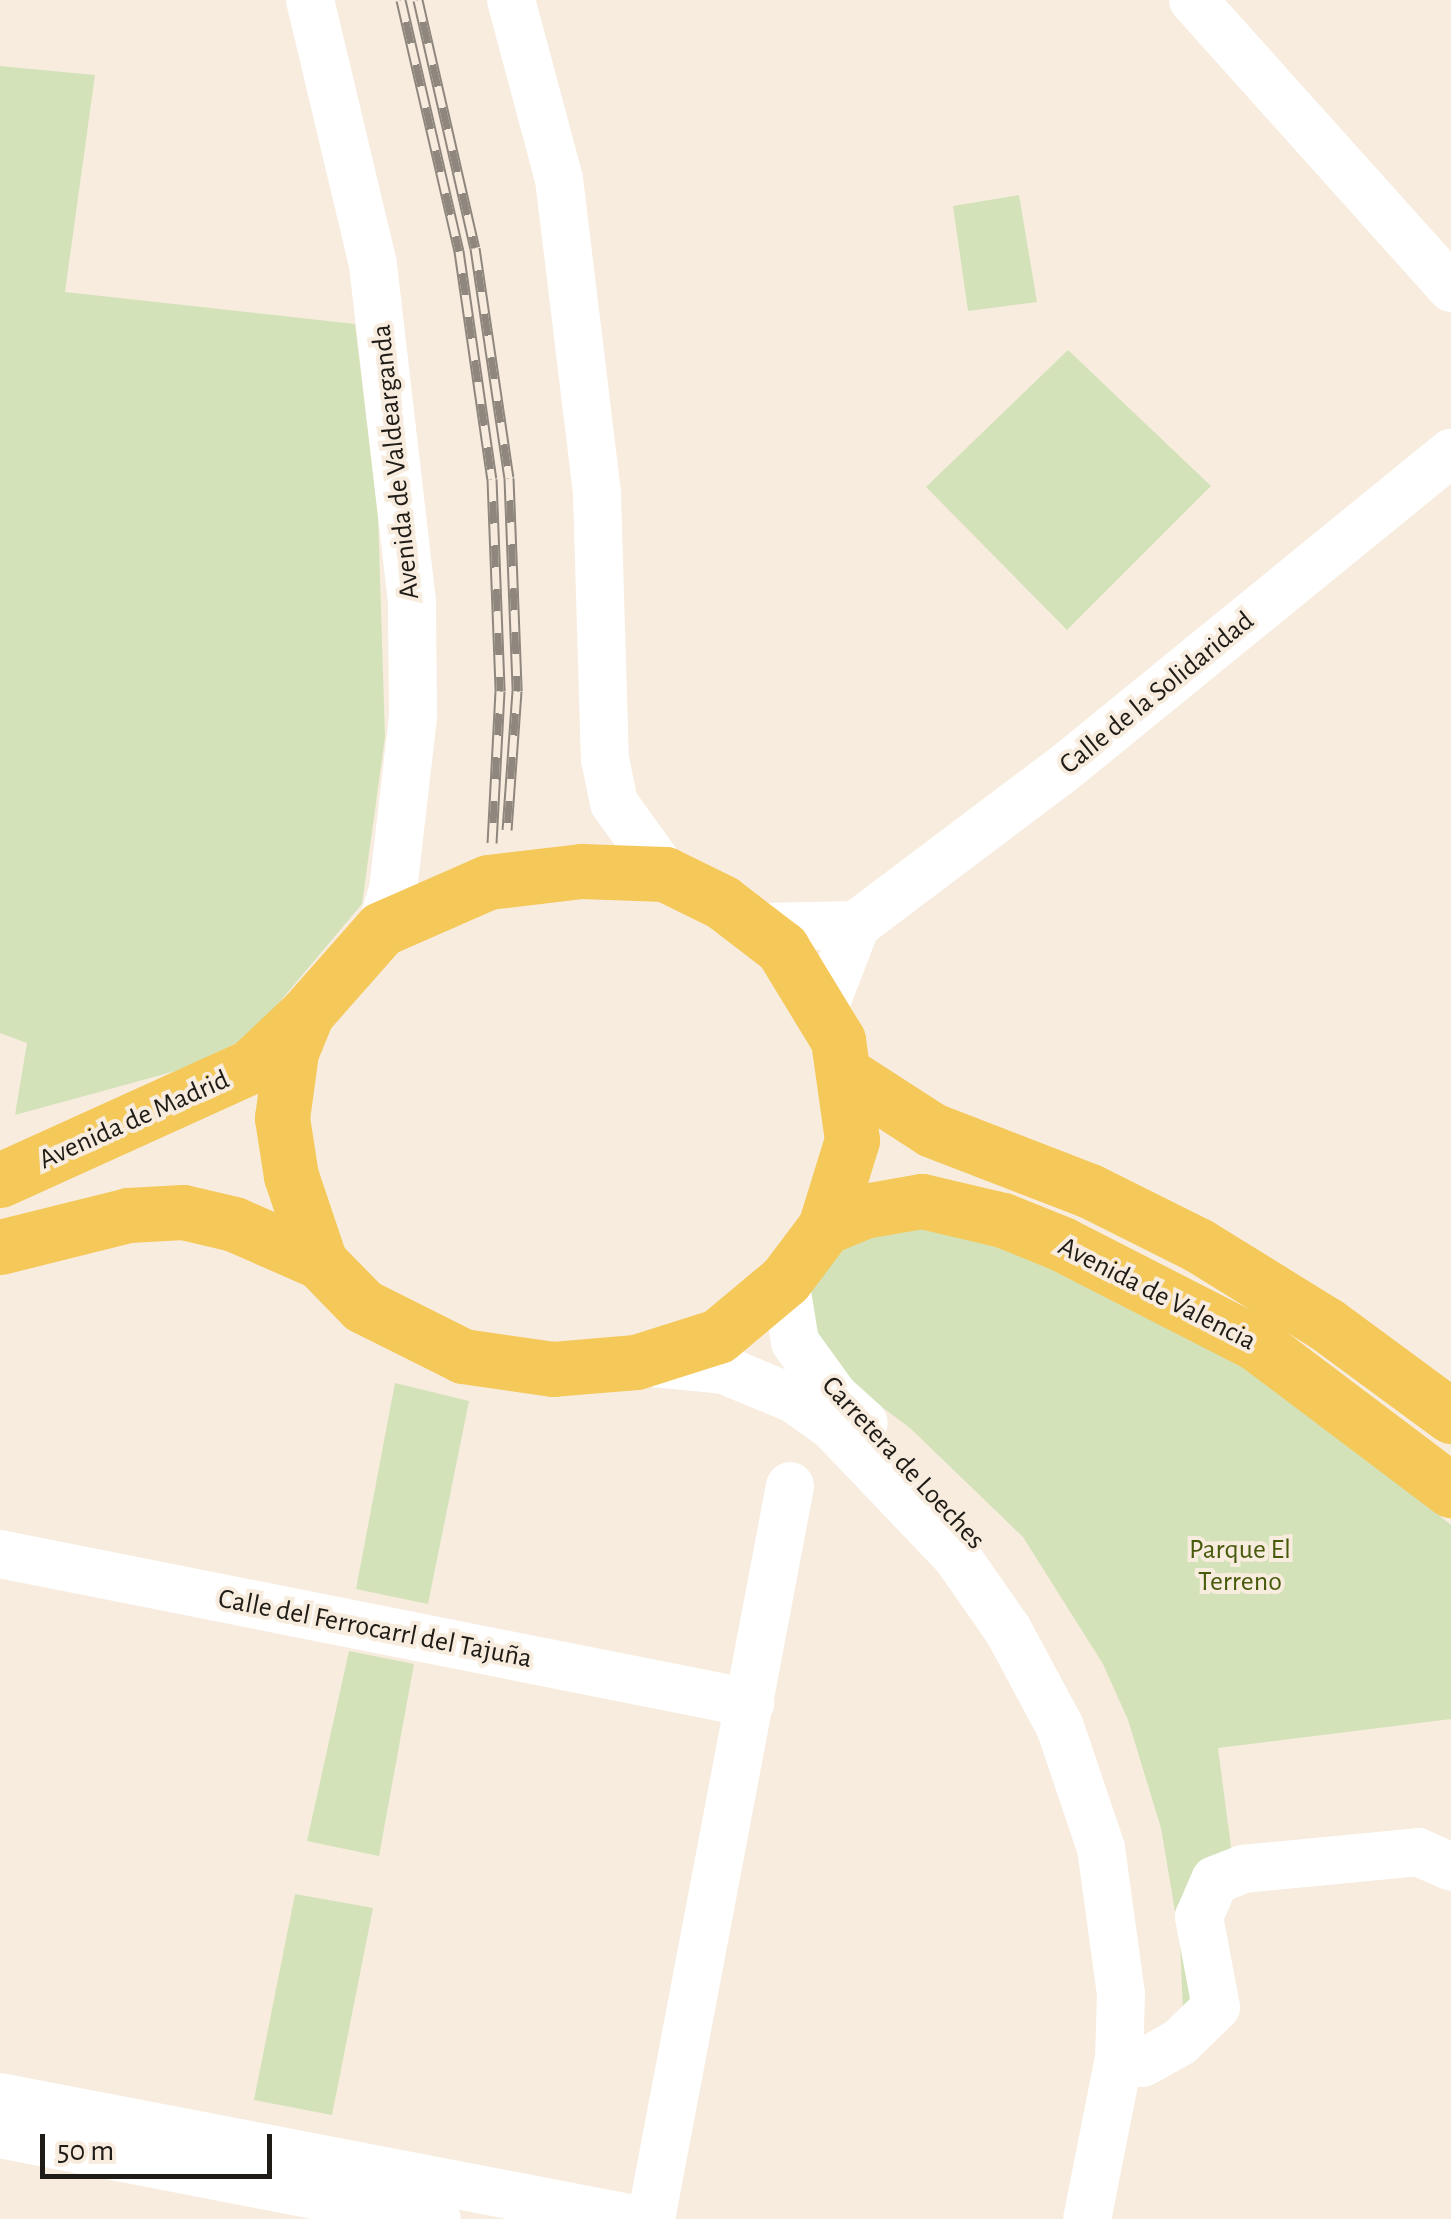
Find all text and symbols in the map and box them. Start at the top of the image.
street label: Avenida de Valdearganda [365,323,427,601]
street label: Calle de la Solidaridad [1053,604,1261,782]
street label: Avenida de Madrid [34,1063,234,1177]
street label: Avenida de Valencia [1053,1230,1261,1358]
street label: Carretera de Loeches [814,1369,992,1557]
park label: Parque El Terreno [1189,1533,1291,1599]
street label: Calle del Ferrocarrl del Tajuña [215,1582,535,1676]
scale bar [45,2114,278,2176]
text: 50 m [57,2136,114,2166]

